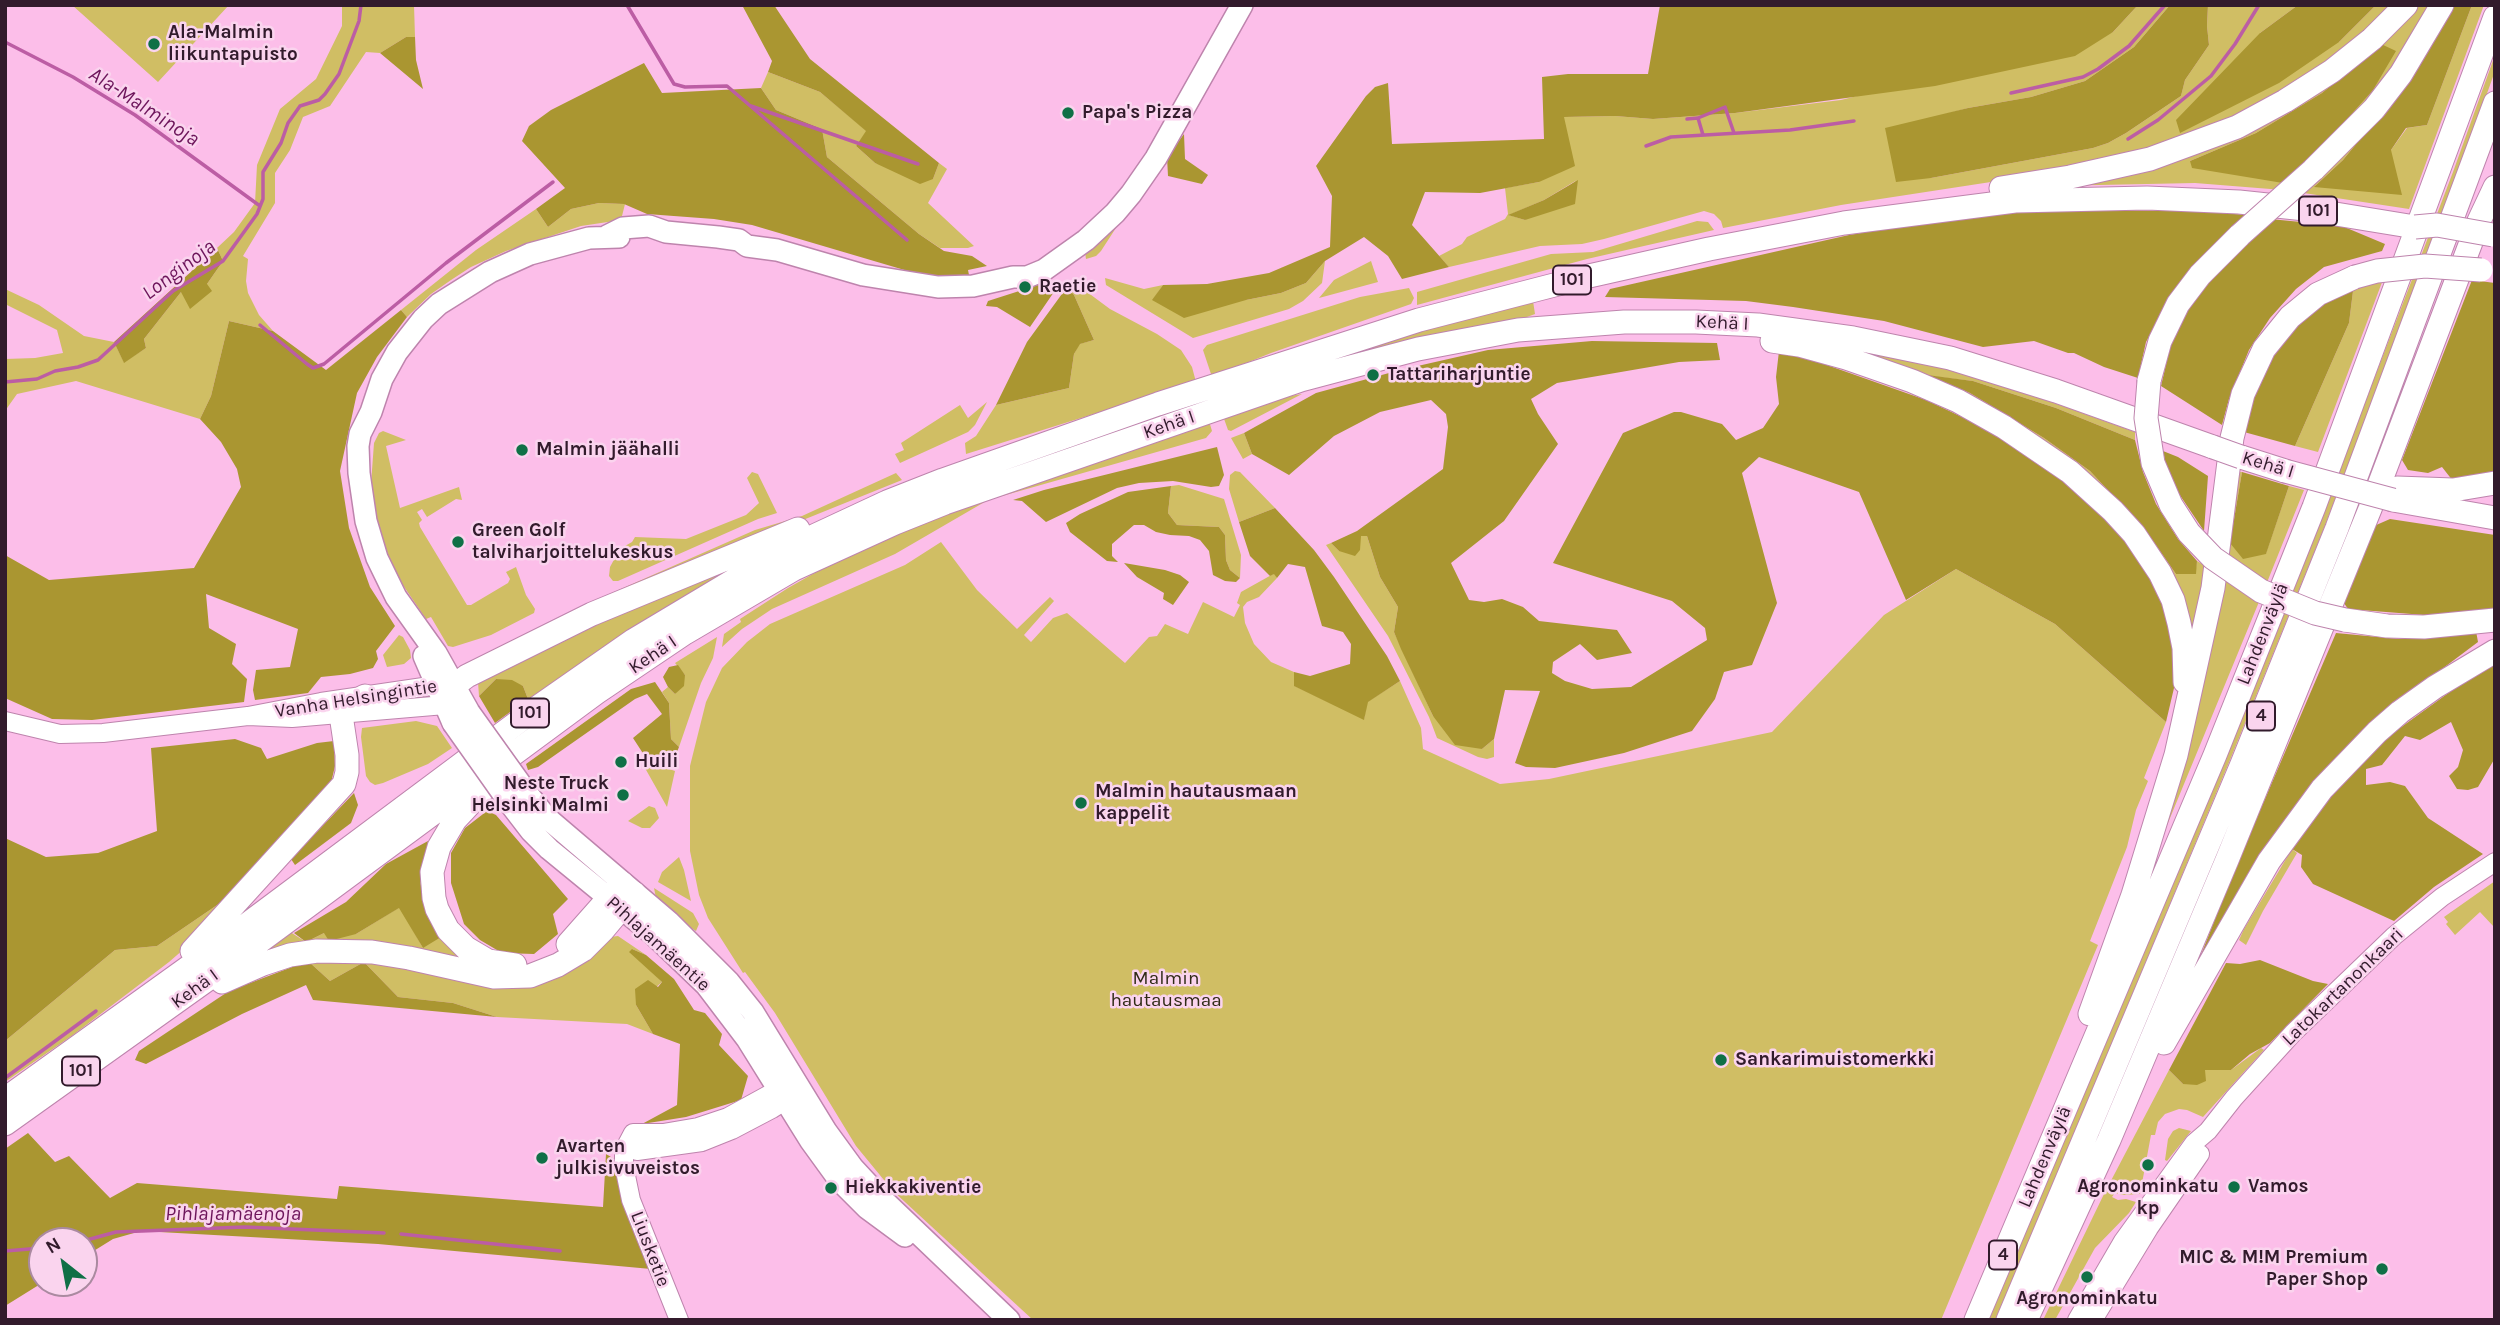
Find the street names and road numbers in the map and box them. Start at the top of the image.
road number: 101 [2299,196,2337,226]
road number: 101 [1553,266,1591,294]
street label: Kehä I [1695,310,1749,336]
street label: Kehä I [1140,406,1198,444]
street label: Kehä I [2239,446,2297,484]
street label: Lahdenväylä [2232,580,2294,688]
street label: Kehä I [625,631,681,679]
street label: Vanha Helsingintie [273,675,439,723]
road number: 101 [511,698,549,728]
road number: 4 [2247,702,2275,730]
street label: Pihlajamäentie [601,891,715,997]
street label: Latokartanonkaari [2278,923,2408,1051]
street label: Kehä I [167,964,223,1014]
road number: 101 [62,1056,100,1086]
street label: Lahdenväylä [2013,1103,2077,1211]
street label: Liusketie [625,1208,675,1290]
road number: 4 [1989,1240,2017,1270]

